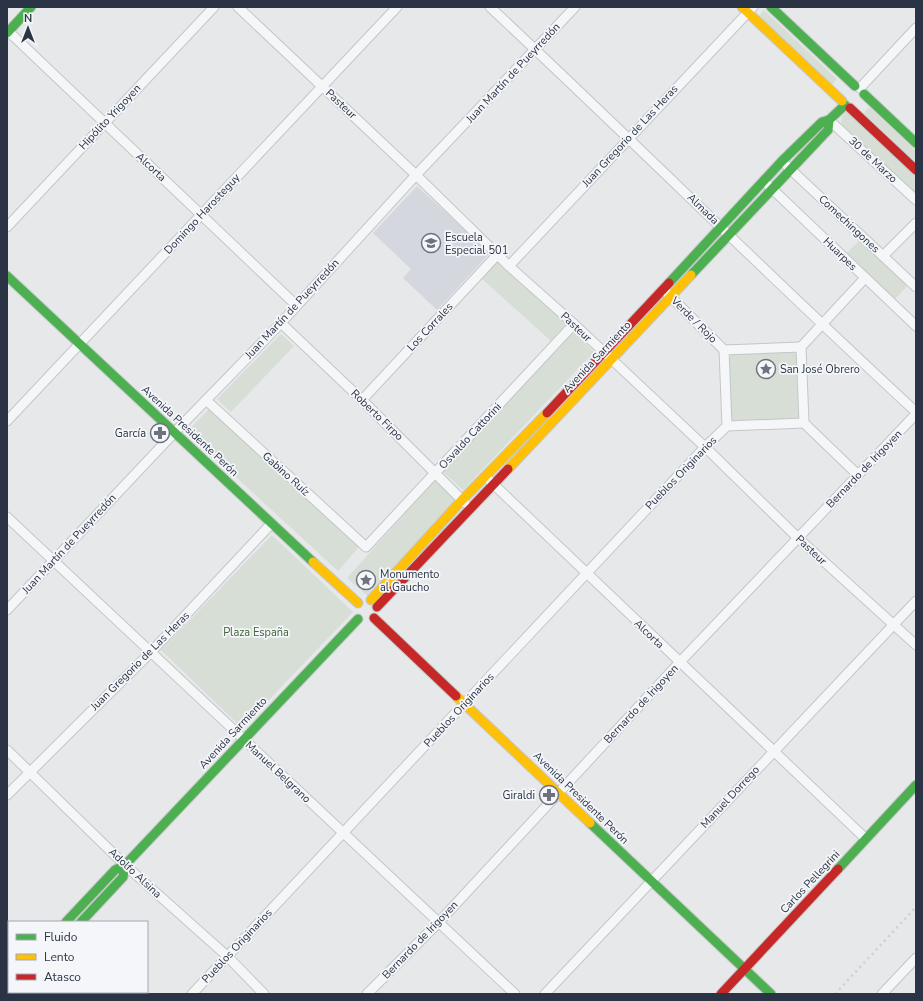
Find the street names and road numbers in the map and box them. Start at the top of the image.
street label: Juan Martín de Pueyrredón [462,20,563,127]
street label: Hipólito Yrigoyen [76,81,144,153]
street label: Juan Gregorio de Las Heras [578,82,681,191]
street label: Pasteur [322,86,360,122]
street label: 30 de Marzo [845,134,901,186]
street label: Alcorta [133,149,169,185]
street label: Domingo Harosteguy [161,170,244,258]
street label: Almada [684,190,722,228]
street label: Comechingones [815,192,883,256]
street label: Huarpes [820,234,860,274]
street label: Juan Martín de Pueyrredón [241,256,342,363]
street label: Verde / Rojo [667,293,720,346]
street label: Los Corrales [404,299,456,355]
street label: Pasteur [557,309,595,345]
street label: Avenida Sarmiento [560,318,634,396]
street label: Avenida Presidente Perón [138,382,242,480]
street label: Roberto Firpo [347,386,407,444]
street label: Osvaldo Cattorini [435,400,505,472]
street label: Bernardo de Irigoyen [823,427,905,511]
street label: Pueblos Originarios [642,433,720,513]
street label: Gabino Ruíz [259,449,313,499]
street label: Juan Martín de Pueyrredón [18,491,119,598]
street label: Pasteur [792,532,830,568]
street label: Juan Gregorio de Las Heras [86,608,193,715]
street label: Alcorta [631,616,667,652]
street label: Bernardo de Irigoyen [600,661,682,747]
street label: Pueblos Originarios [421,670,497,750]
street label: Avenida Sarmiento [196,694,270,772]
street label: Manuel Belgrano [242,738,314,806]
street label: Avenida Presidente Perón [530,748,632,848]
street label: Manuel Dorrego [697,763,763,831]
street label: Adolfo Alsina [105,845,165,902]
street label: Carlos Pellegrini [777,847,843,917]
street label: Bernardo de Irigoyen [379,898,461,982]
street label: Pueblos Originarios [199,906,275,986]

